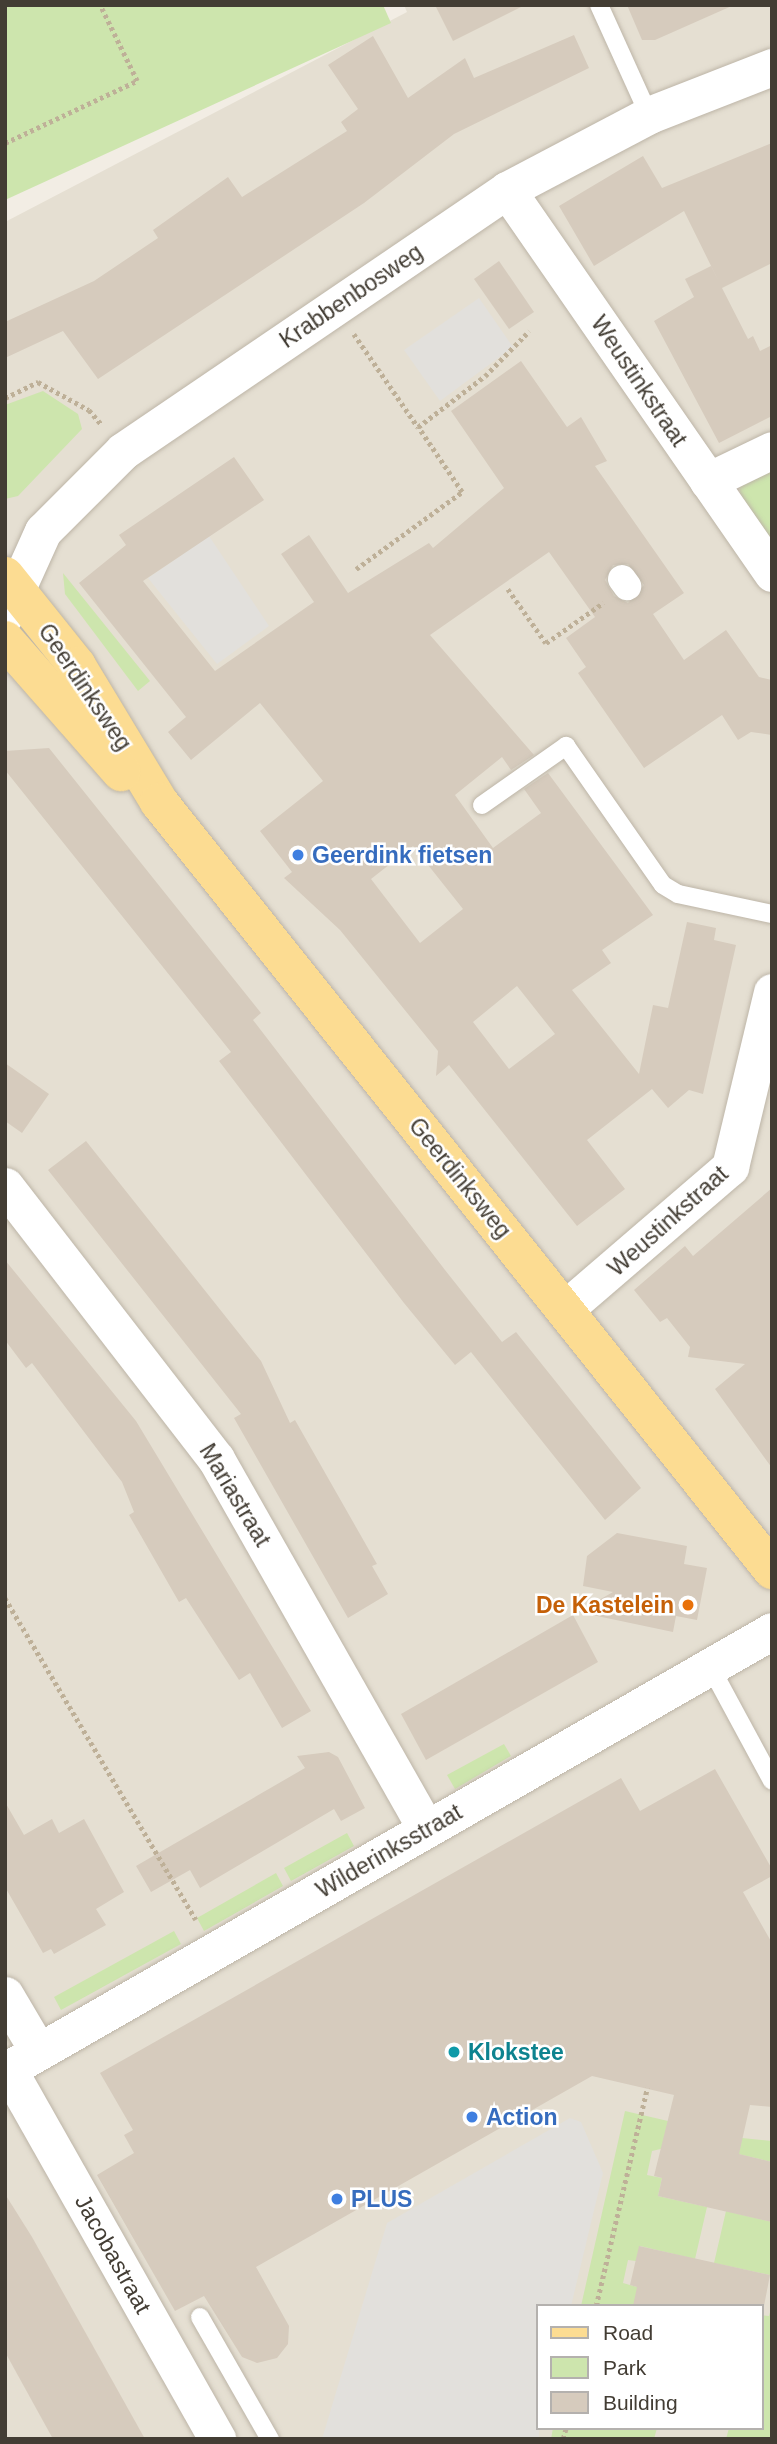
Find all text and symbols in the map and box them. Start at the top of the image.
street label: Krabbenbosweg [274,238,428,354]
street label: Weustinkstraat [585,310,693,452]
street label: Geerdinksweg [32,618,138,756]
place label: Geerdink fietsen [312,841,492,869]
marker: Geerdink fietsen [290,847,306,863]
street label: Geerdinksweg [403,1112,517,1244]
street label: Weustinkstraat [602,1160,734,1282]
street label: Mariastraat [194,1439,276,1551]
place label: De Kastelein [536,1591,674,1619]
marker: De Kastelein [680,1597,696,1613]
street label: Wilderinksstraat [311,1798,467,1904]
place label: Klokstee [468,2038,564,2066]
marker: Klokstee [446,2044,462,2060]
place label: Action [486,2103,558,2131]
marker: Action [464,2109,480,2125]
place label: PLUS [351,2185,412,2213]
street label: Jacobastraat [69,2190,157,2318]
marker: PLUS [329,2191,345,2207]
legend [536,2304,763,2430]
text: Road [603,2321,653,2344]
text: Park [603,2356,646,2379]
text: Building [603,2391,678,2414]

